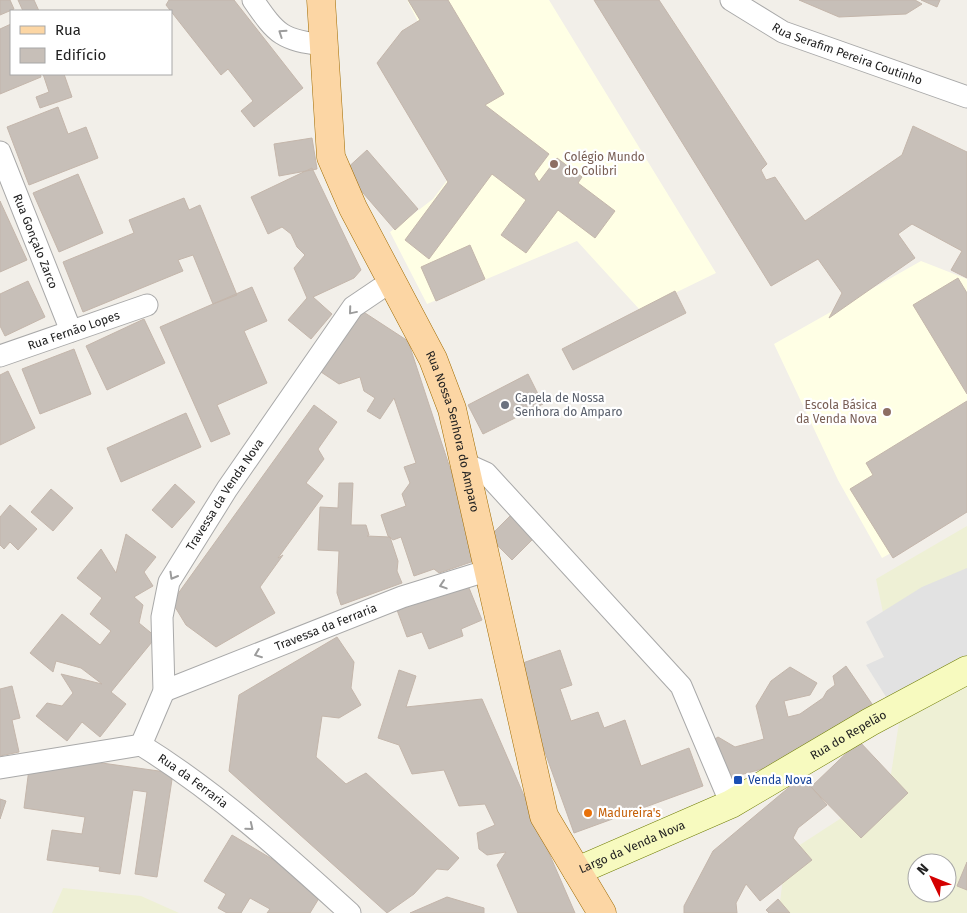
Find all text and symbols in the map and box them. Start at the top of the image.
legend [10,10,172,75]
street label: Rua Serafim Pereira Coutinho [770,20,924,88]
text: Rua [55,21,81,39]
one-way arrow [278,30,288,39]
text: Edifício [55,46,106,64]
place label: Colégio Mundo do Colibri [564,150,645,178]
marker: Colégio Mundo do Colibri [548,158,560,170]
street label: Rua Gonçalo Zarco [10,192,60,291]
one-way arrow [348,305,357,314]
street label: Rua Fernão Lopes [26,308,122,353]
street label: Rua Nossa Senhora do Amparo [423,348,482,513]
place label: Capela de Nossa Senhora do Amparo [515,391,622,419]
place label: Escola Básica da Venda Nova [796,398,877,426]
marker: Capela de Nossa Senhora do Amparo [499,399,511,411]
marker: Escola Básica da Venda Nova [881,406,893,418]
street label: Travessa da Venda Nova [183,436,267,553]
one-way arrow [170,570,180,579]
one-way arrow [439,579,447,589]
street label: Travessa da Ferraria [273,601,379,654]
one-way arrow [254,648,263,658]
street label: Rua do Repelão [808,708,889,763]
street label: Rua da Ferraria [155,751,231,811]
place label: Venda Nova [748,773,812,787]
marker: Venda Nova [732,774,744,786]
place label: Madureira's [598,806,661,820]
marker: Madureira's [582,807,594,819]
street label: Largo da Venda Nova [577,818,687,876]
one-way arrow [244,821,253,829]
north arrow [907,853,957,903]
text: N [913,860,932,879]

